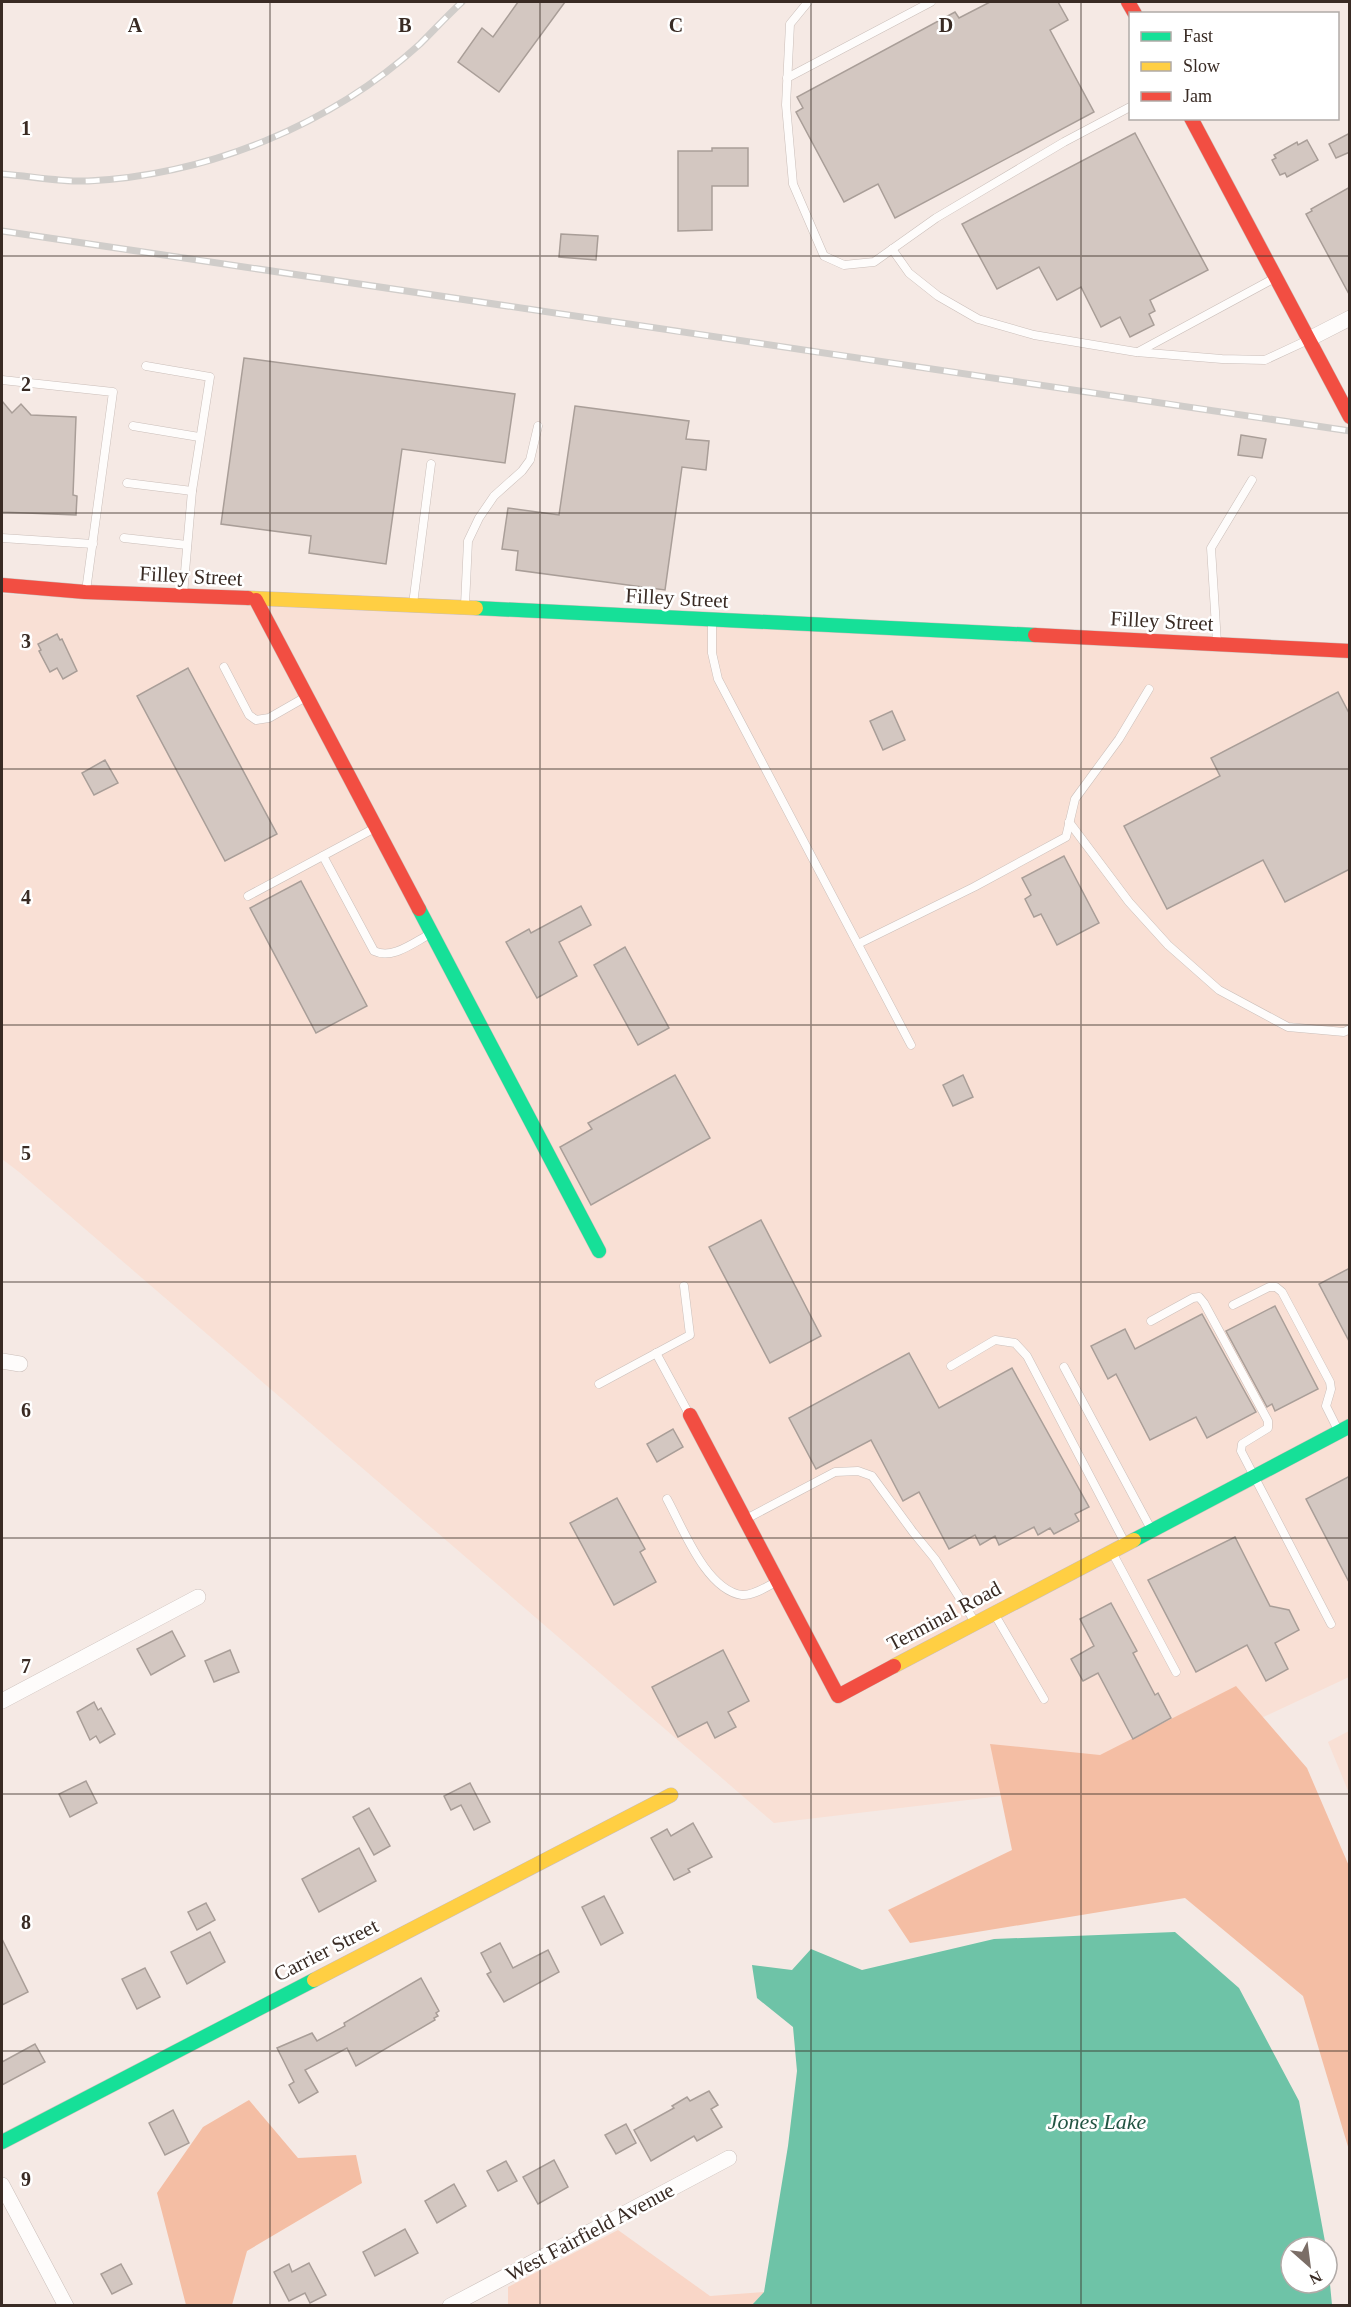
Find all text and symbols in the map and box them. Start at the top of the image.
legend [1129,12,1339,120]
text: A [128,14,143,36]
text: B [398,14,412,36]
text: C [669,14,683,36]
text: D [939,14,953,36]
text: Fast [1183,26,1213,46]
text: Slow [1183,56,1220,76]
text: Jam [1183,86,1212,106]
text: 1 [21,117,31,139]
text: 2 [21,373,31,395]
street label: Filley Street [139,561,243,591]
street label: Filley Street [625,583,729,613]
street label: Filley Street [1110,606,1214,636]
text: 3 [21,630,31,652]
text: 4 [21,886,31,908]
text: 5 [21,1142,31,1164]
text: 6 [21,1399,31,1421]
street label: Terminal Road [883,1576,1005,1656]
text: 7 [21,1655,31,1677]
text: 8 [21,1911,31,1933]
street label: Carrier Street [270,1913,382,1987]
water label: Jones Lake [1048,2109,1146,2134]
text: 9 [21,2168,31,2190]
street label: West Fairfield Avenue [502,2178,678,2286]
north arrow [1279,2235,1339,2295]
text: N [1306,2268,1325,2288]

